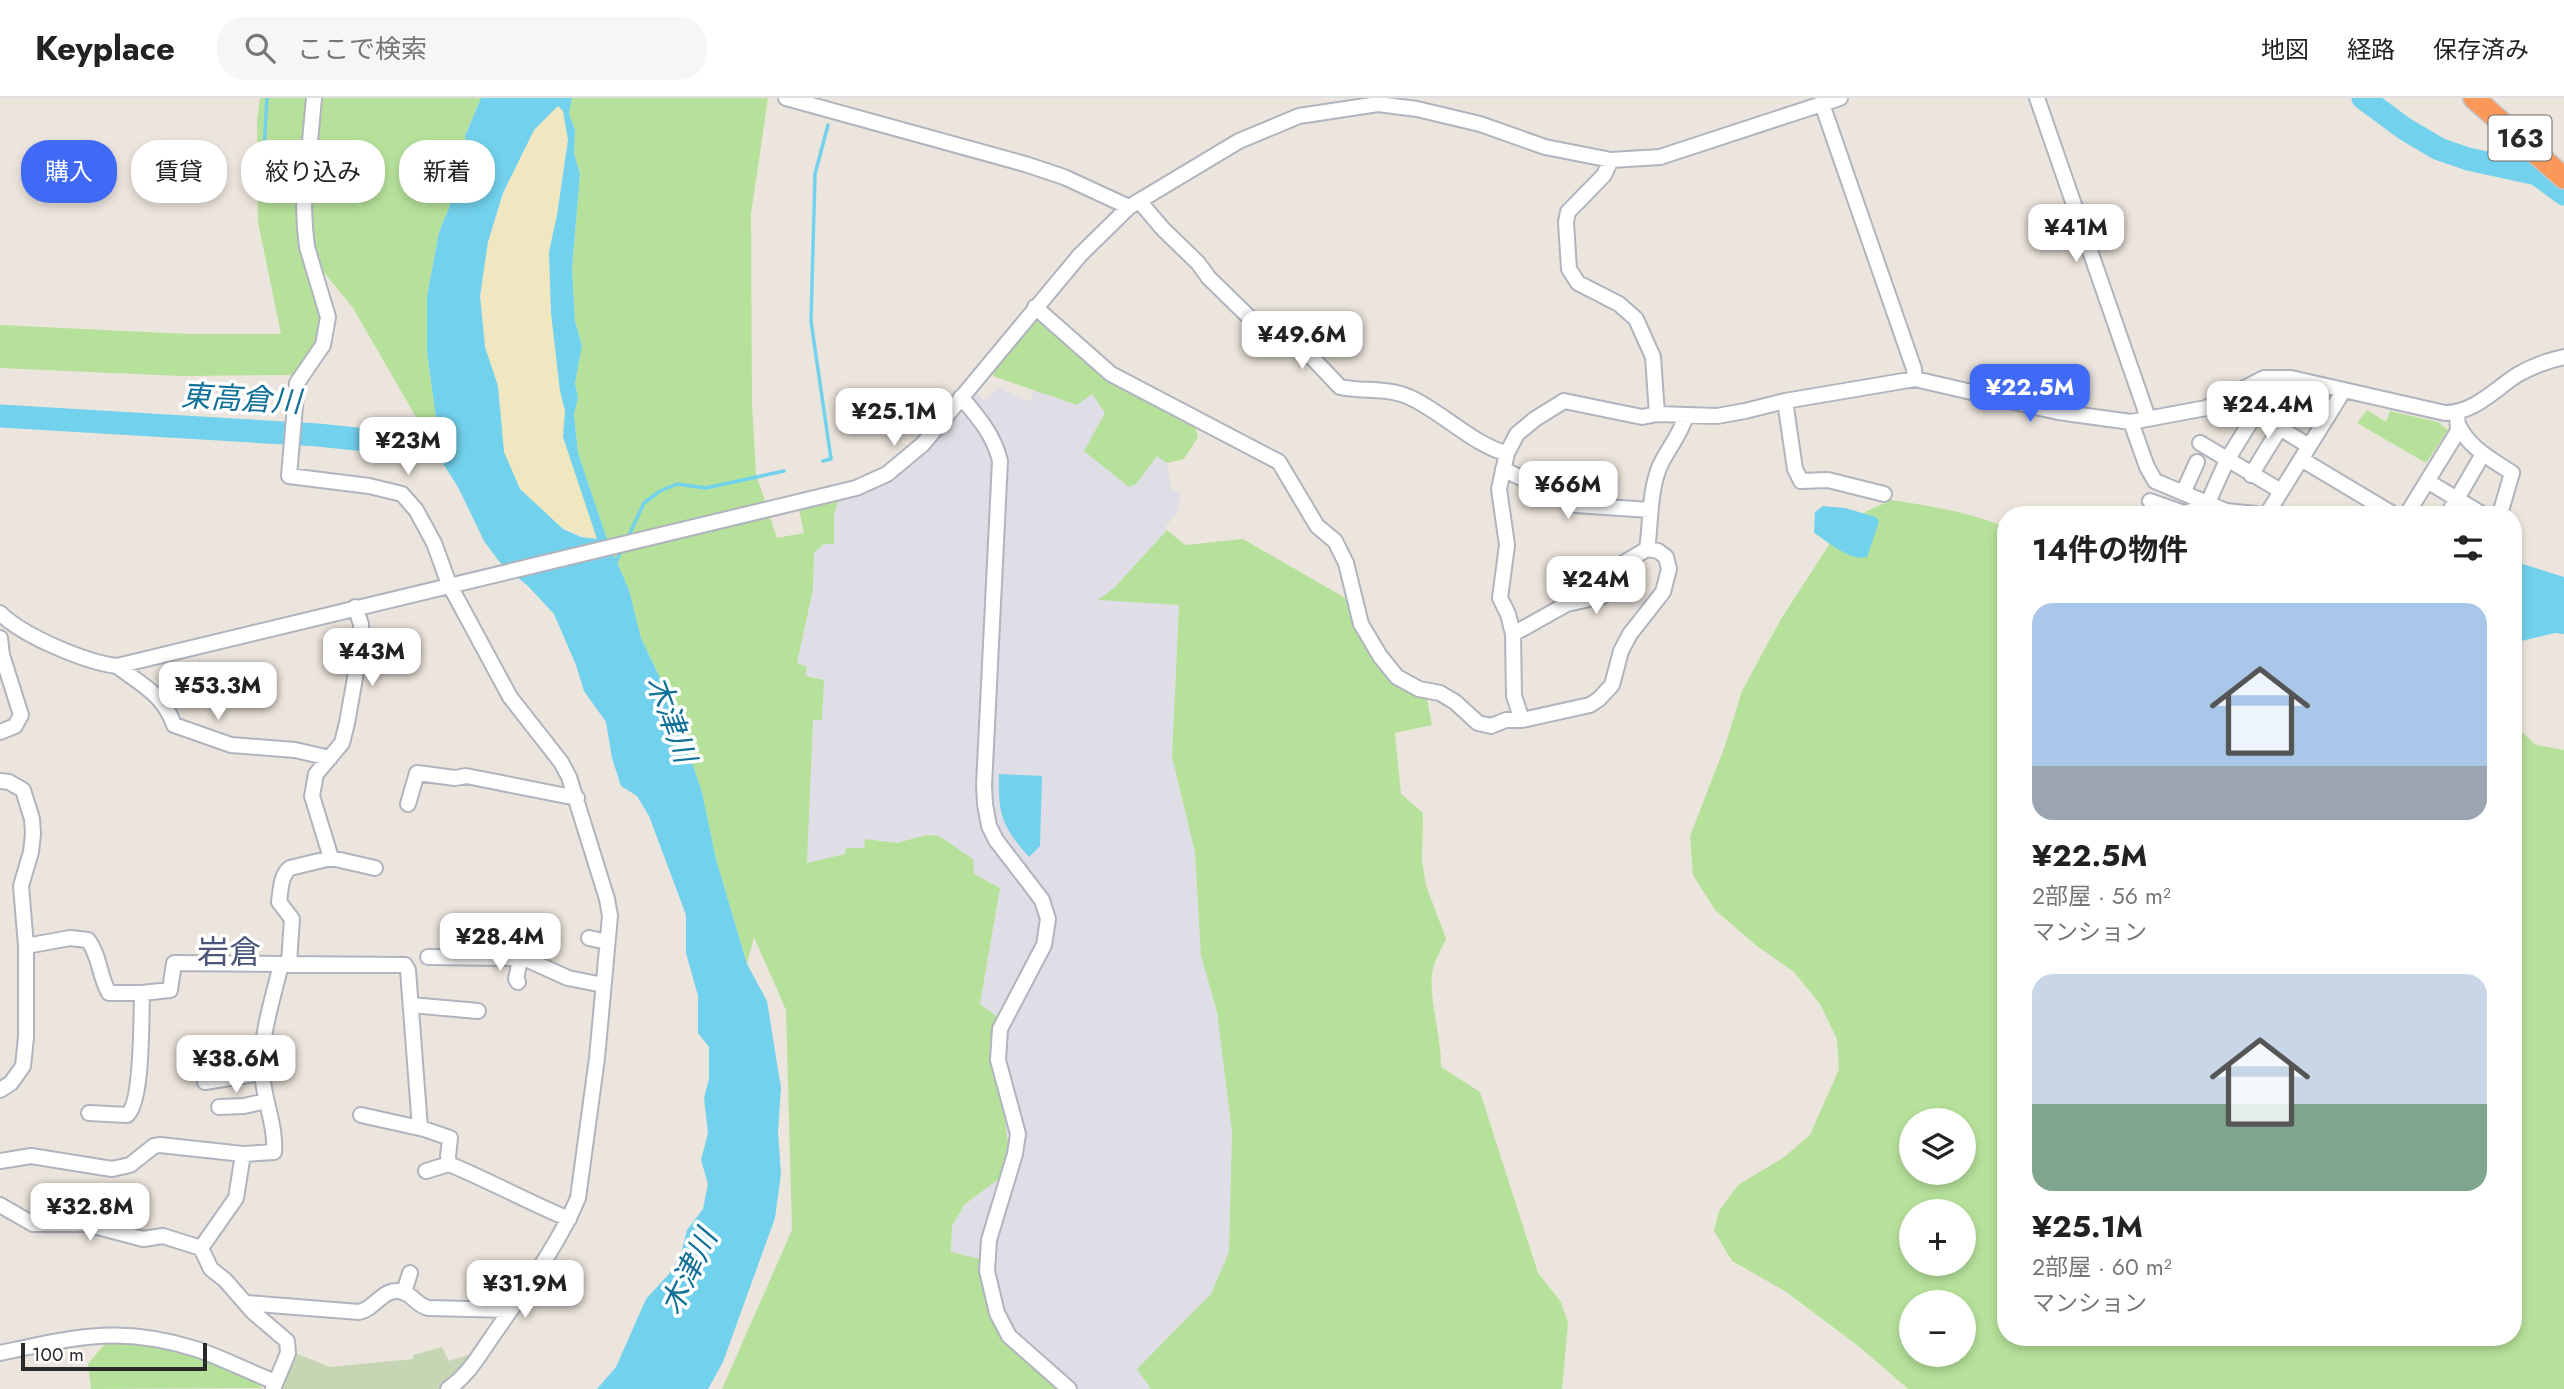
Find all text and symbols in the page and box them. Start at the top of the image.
search box [217,17,707,80]
text: Keyplace [35,25,175,72]
icon: search [241,29,279,67]
text: ここで検索 [297,30,427,68]
text: 地図 [2261,32,2309,67]
text: 経路 [2347,32,2395,67]
text: 保存済み [2433,32,2529,67]
road number: 163 [2488,116,2552,160]
chip: 購入 [21,140,117,203]
chip: 賃貸 [131,140,227,203]
chip: 絞り込み [241,140,385,203]
chip: 新着 [399,140,495,203]
pin: ¥41M [2035,204,2117,264]
text: ¥41M [2044,210,2108,244]
pin: ¥49.6M [1245,312,1359,371]
text: ¥49.6M [1258,317,1346,351]
pin: ¥22.5M [1973,364,2087,424]
text: ¥22.5M [1986,370,2074,404]
water label: 東高倉川 [180,374,305,423]
pin: ¥24.4M [2211,382,2325,441]
text: ¥24.4M [2223,387,2313,421]
pin: ¥25.1M [837,388,951,448]
text: ¥25.1M [852,394,936,428]
pin: ¥23M [367,418,449,477]
text: ¥23M [375,423,441,457]
pin: ¥66M [1527,462,1609,521]
text: ¥66M [1535,467,1601,501]
text: 14件の物件 [2032,528,2188,571]
icon: filters [2449,529,2487,567]
pin: ¥24M [1555,556,1637,616]
text: ¥24M [1562,562,1630,596]
pin: ¥43M [331,628,413,688]
text: ¥43M [339,634,405,668]
icon: home [2197,648,2323,774]
pin: ¥53.3M [161,662,275,722]
text: ¥53.3M [175,668,261,702]
water label: 木津川 [636,669,708,771]
text: ¥22.5M [2032,834,2147,877]
text: 2部屋 · 56 m² [2032,879,2171,913]
pin: ¥28.4M [443,914,557,973]
text: マンション [2032,915,2147,949]
text: ¥28.4M [456,919,544,953]
district label: 岩倉 [197,929,261,975]
icon: home [2197,1019,2323,1145]
pin: ¥38.6M [179,1035,293,1095]
text: ¥38.6M [192,1041,280,1075]
map controls [1899,1108,1976,1367]
button: layers [1899,1108,1976,1185]
pin: ¥32.8M [33,1184,147,1243]
text: ¥32.8M [46,1189,134,1223]
button: + [1899,1199,1976,1276]
text: ¥25.1M [2032,1205,2143,1248]
water label: 木津川 [649,1219,729,1322]
text: 2部屋 · 60 m² [2032,1250,2172,1284]
pin: ¥31.9M [468,1260,582,1320]
text: ¥31.9M [483,1266,567,1300]
text: マンション [2032,1286,2147,1320]
button: − [1899,1290,1976,1367]
scale bar [21,1340,206,1372]
text: 100 m [32,1341,84,1368]

